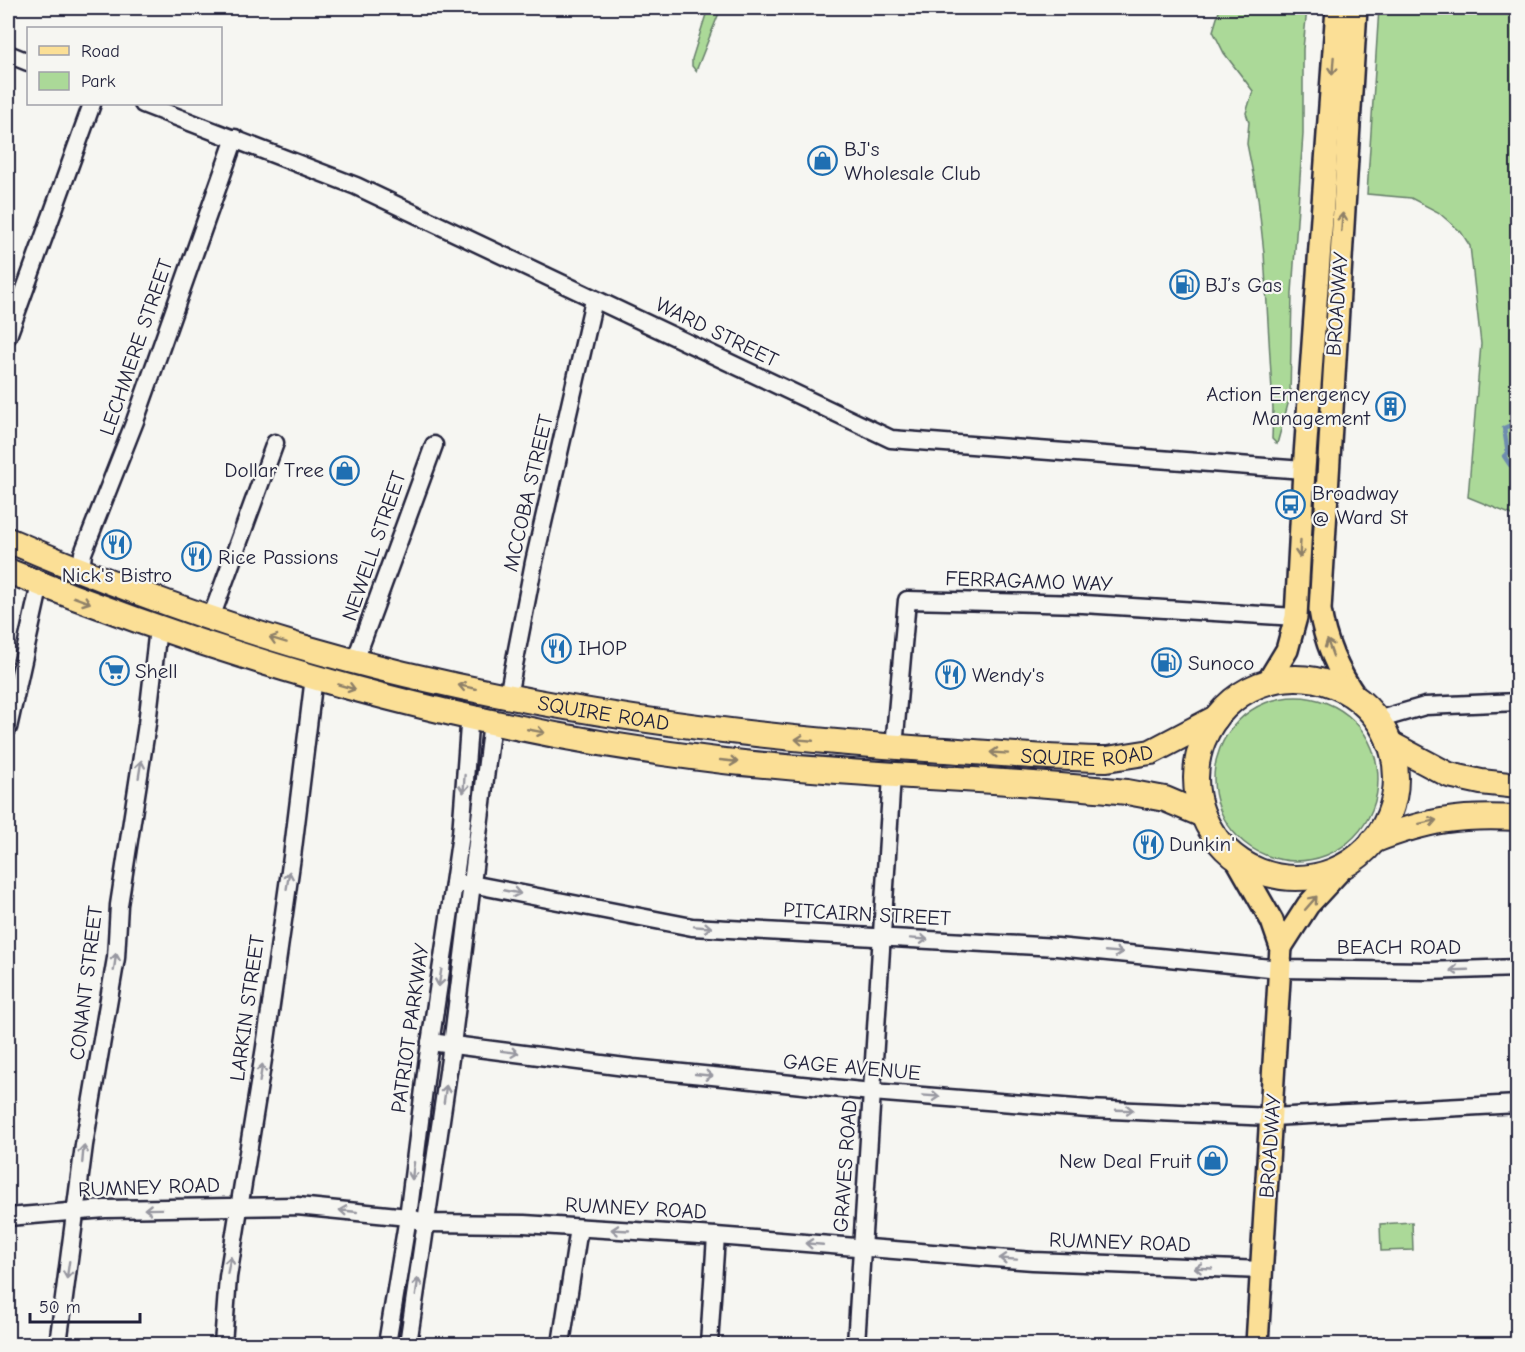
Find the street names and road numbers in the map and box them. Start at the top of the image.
street label: BROADWAY [1321,251,1353,357]
street label: LECHMERE STREET [95,256,177,438]
street label: WARD STREET [652,292,782,372]
street label: MCCOBA STREET [498,412,558,574]
street label: NEWELL STREET [337,468,411,624]
street label: FERRAGAMO WAY [945,566,1114,596]
street label: SQUIRE ROAD [536,691,671,735]
street label: SQUIRE ROAD [1020,740,1155,772]
street label: PITCAIRN STREET [783,898,951,930]
street label: CONANT STREET [65,904,107,1062]
street label: LARKIN STREET [225,933,269,1083]
street label: BEACH ROAD [1337,935,1461,959]
street label: PATRIOT PARKWAY [386,941,434,1114]
street label: GAGE AVENUE [782,1049,922,1085]
street label: BROADWAY [1254,1093,1286,1199]
street label: GRAVES ROAD [828,1099,862,1233]
street label: RUMNEY ROAD [78,1173,220,1201]
street label: RUMNEY ROAD [564,1192,708,1224]
street label: RUMNEY ROAD [1049,1228,1191,1256]

